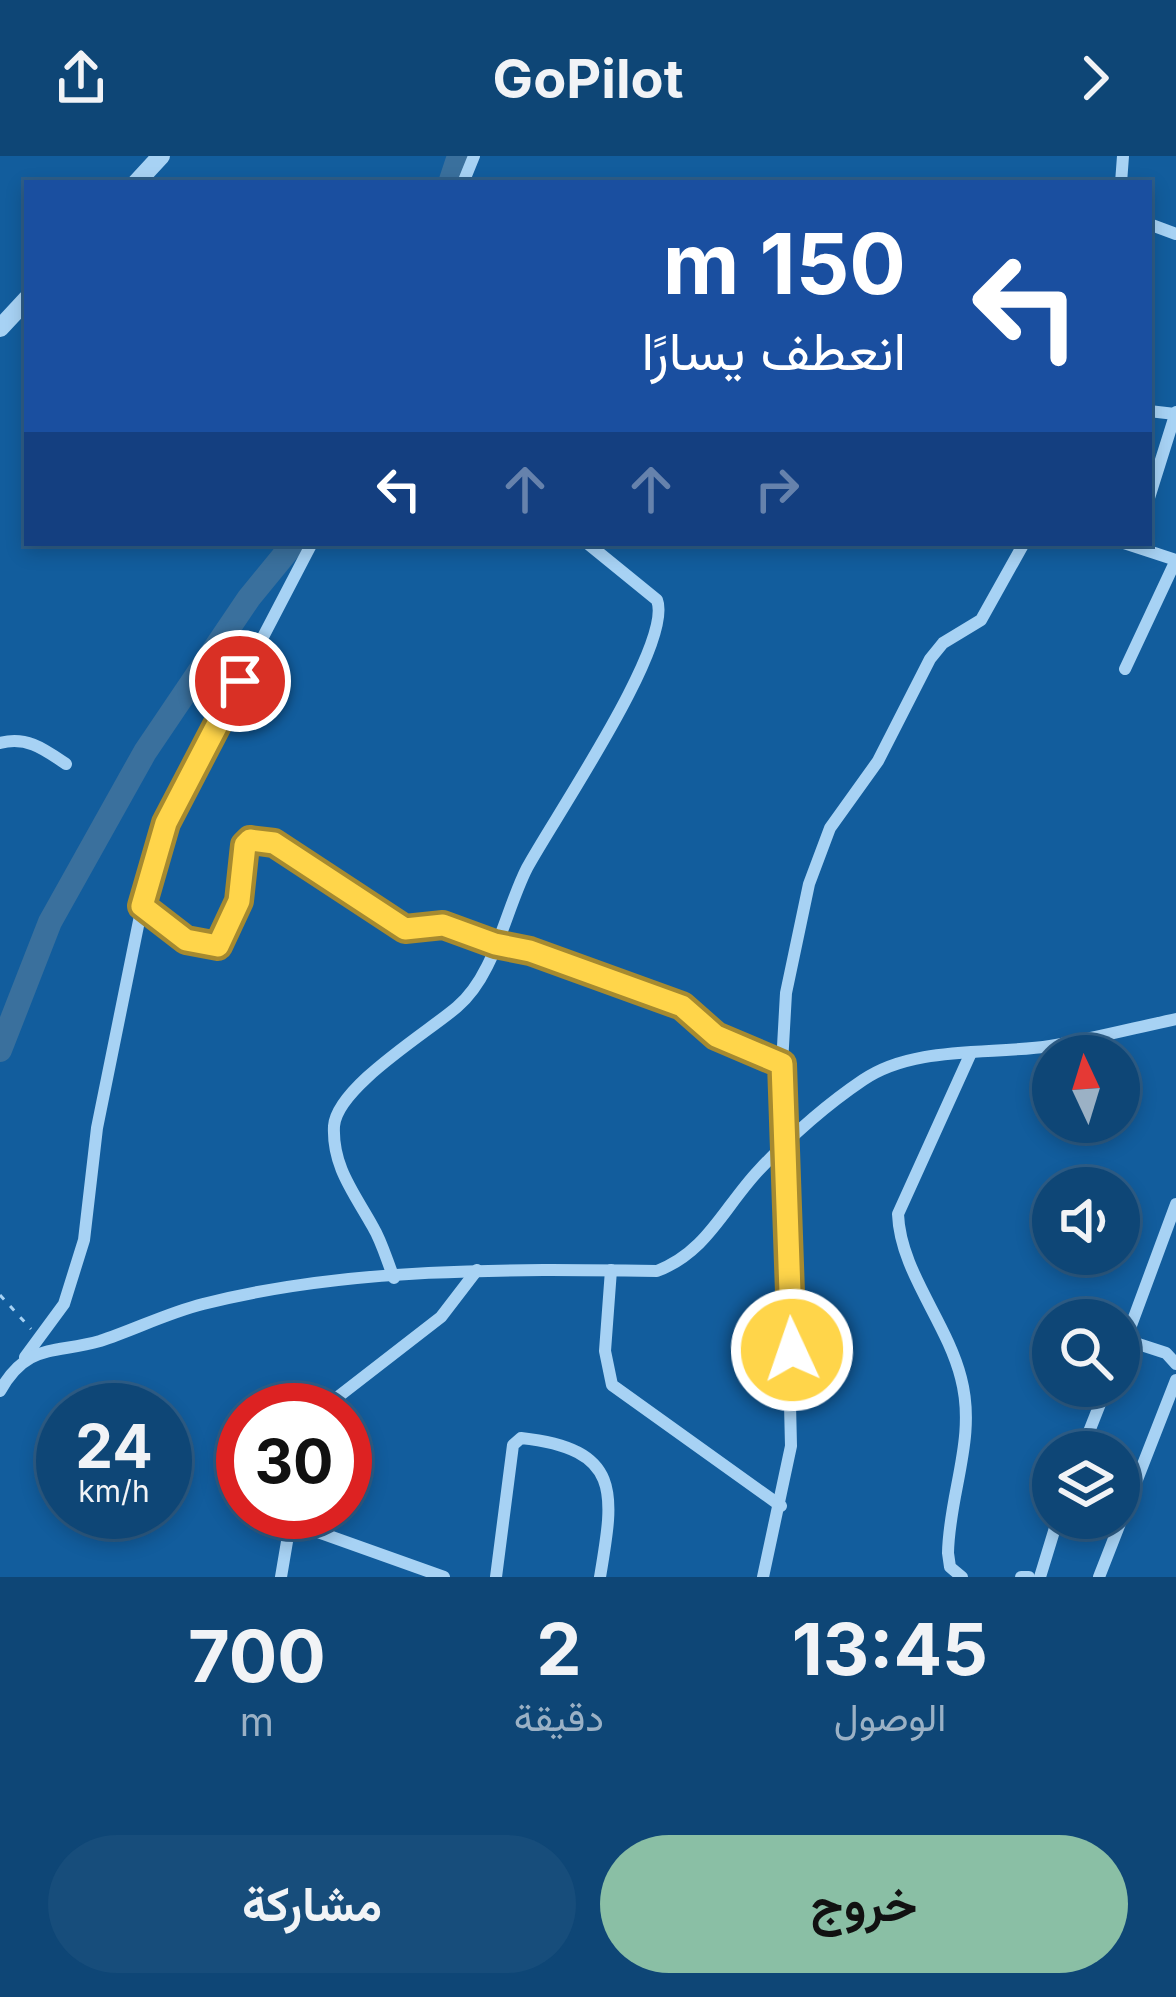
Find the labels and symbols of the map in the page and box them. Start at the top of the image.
pin [189,630,291,732]
north arrow [1032,1035,1140,1143]
position arrow [729,1287,855,1413]
speed limit sign: 30 [216,1383,372,1539]

